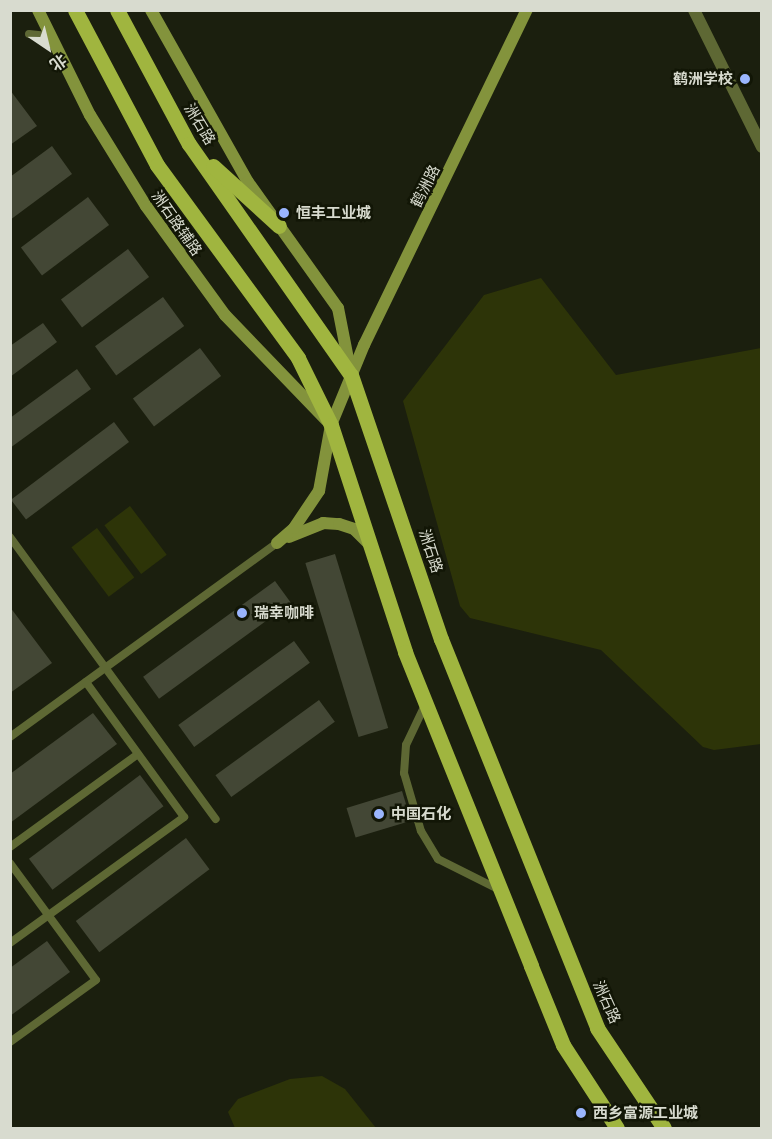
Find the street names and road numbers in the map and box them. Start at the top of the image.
street label: 洲石路 [181,100,219,148]
street label: 鹤洲路 [407,162,443,210]
street label: 洲石路辅路 [148,187,206,259]
street label: 洲石路 [415,527,447,575]
street label: 洲石路 [590,978,624,1026]

